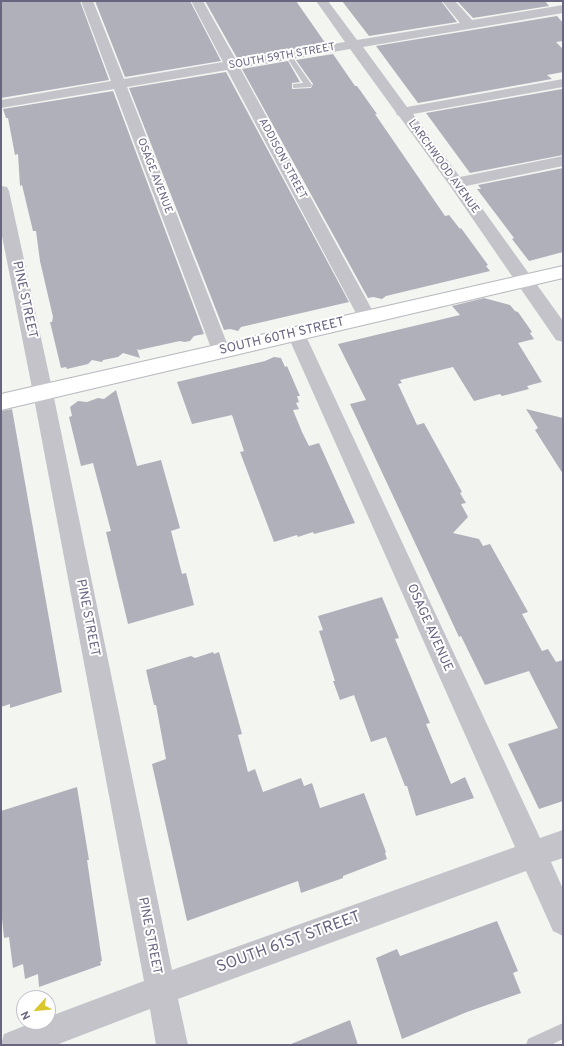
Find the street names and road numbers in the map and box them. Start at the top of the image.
street label: SOUTH 59TH STREET [228,41,336,73]
street label: ADDISON STREET [255,116,309,202]
street label: LARCHWOOD AVENUE [405,118,481,216]
street label: OSAGE AVENUE [134,136,174,216]
street label: PINE STREET [8,260,40,340]
street label: SOUTH 60TH STREET [218,315,346,359]
street label: PINE STREET [72,578,102,658]
street label: OSAGE AVENUE [403,582,455,674]
street label: PINE STREET [134,896,164,976]
street label: SOUTH 61ST STREET [214,908,364,978]

